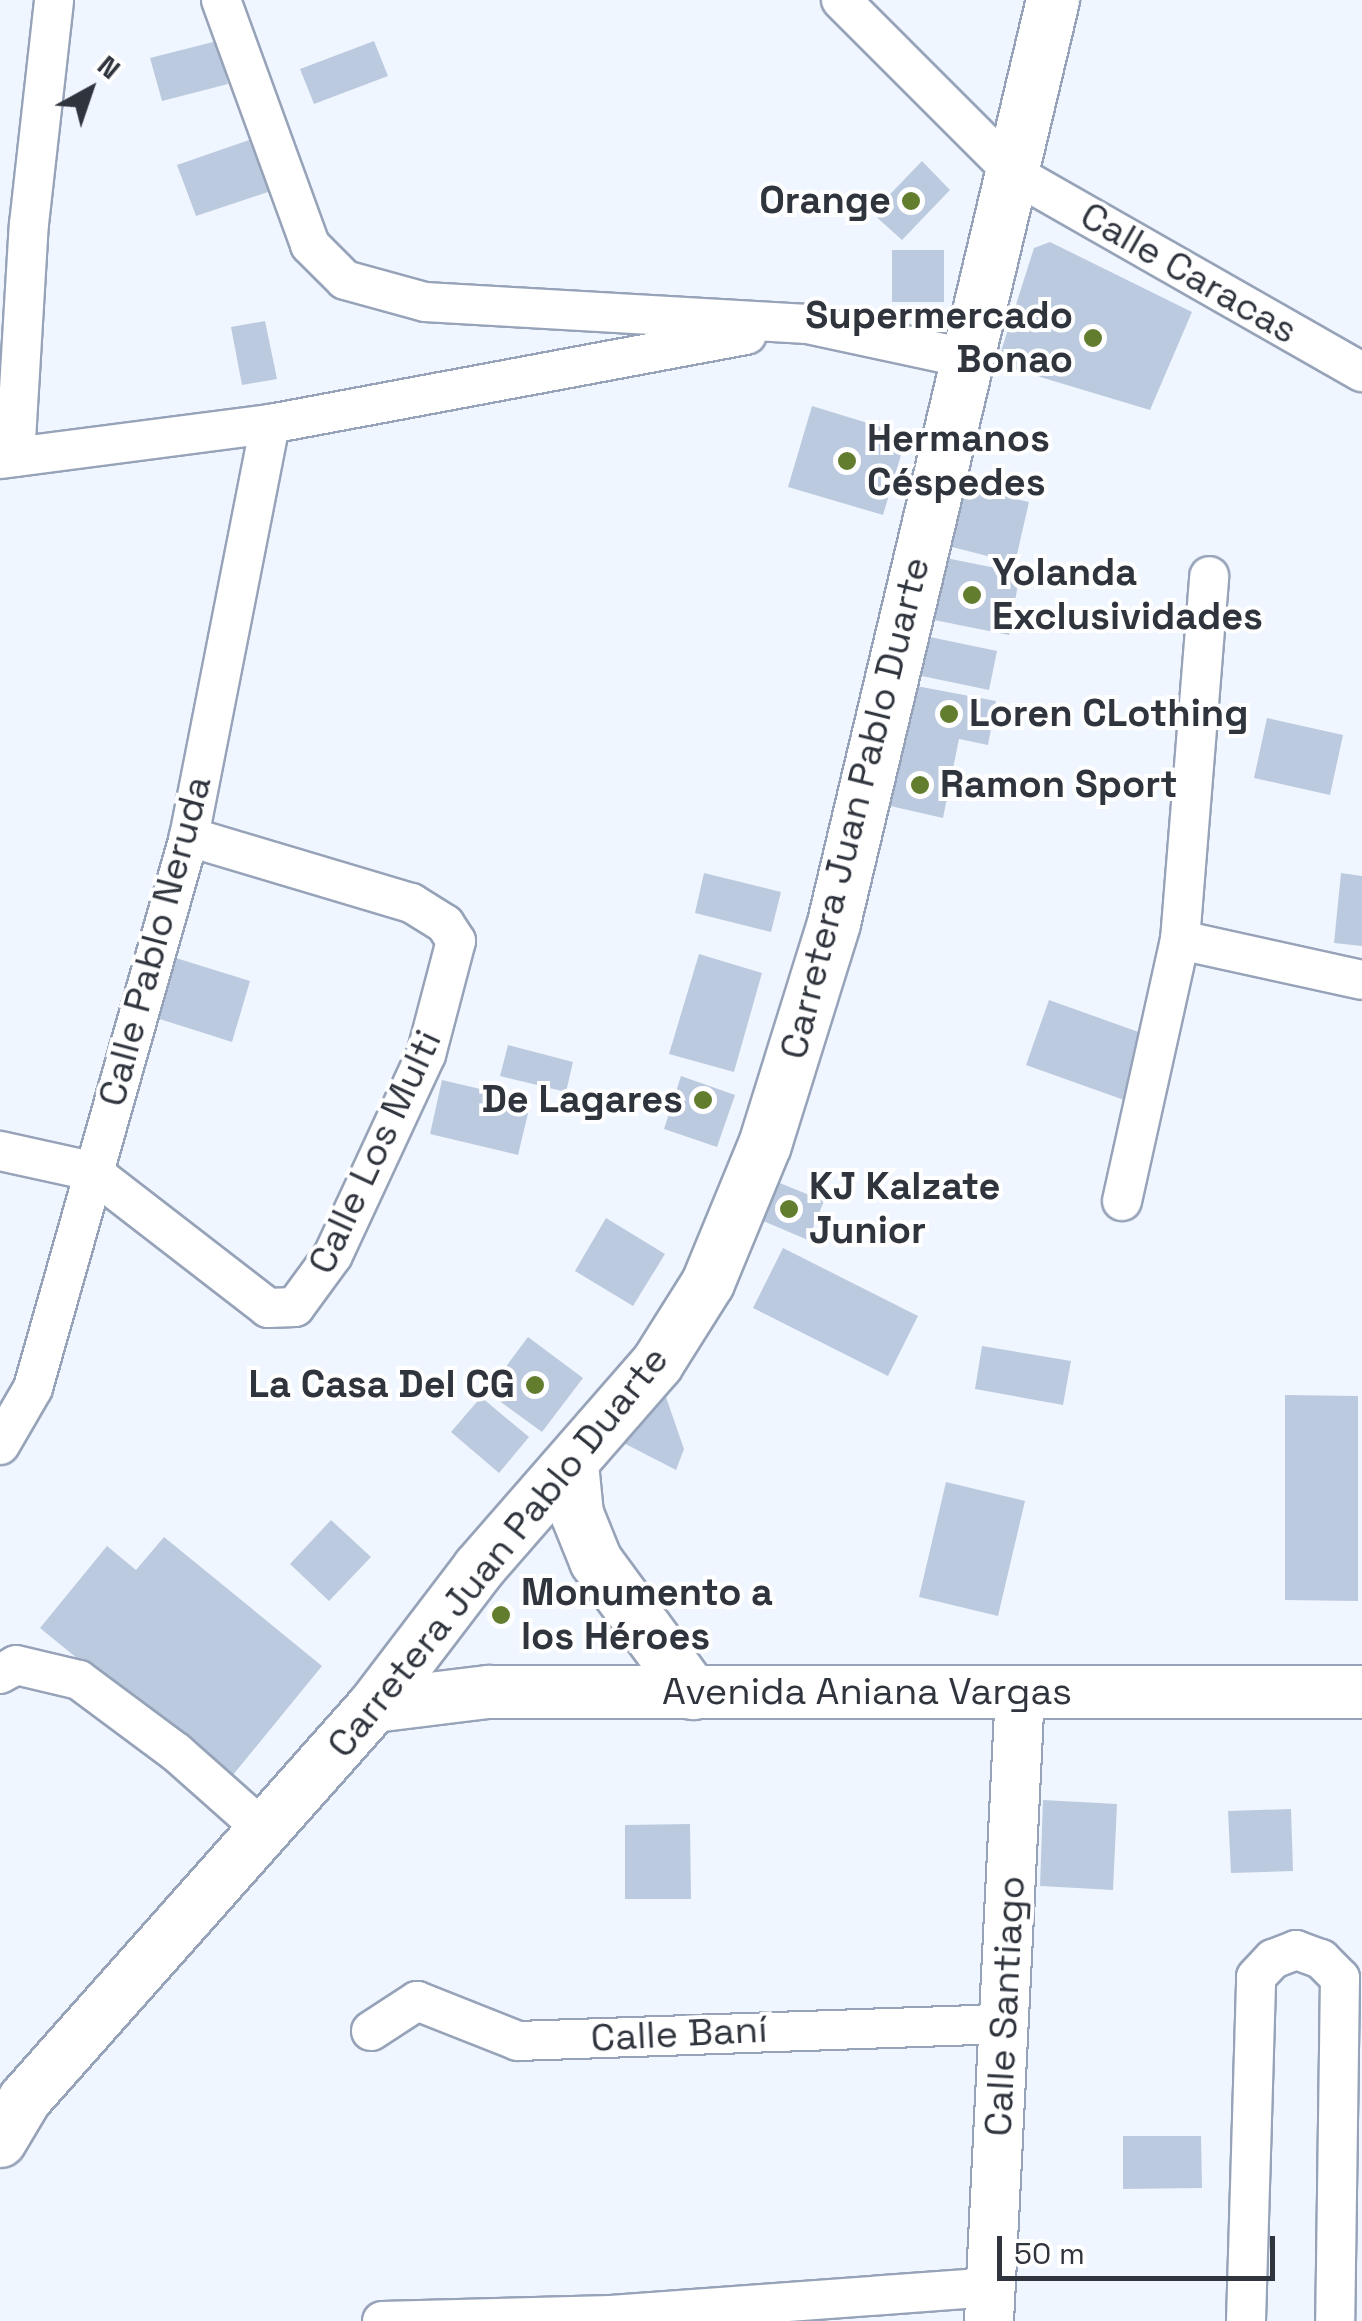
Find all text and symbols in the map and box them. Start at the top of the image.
north arrow [40,40,140,140]
text: N [91,47,128,87]
place label: Orange [759,178,891,224]
marker: Orange [900,190,922,212]
street label: Calle Caracas [1072,193,1306,353]
place label: Supermercado Bonao [805,293,1073,382]
marker: Supermercado Bonao [1082,327,1104,349]
place label: Hermanos Céspedes [867,416,1050,506]
marker: Hermanos Céspedes [836,450,858,472]
place label: Yolanda Exclusividades [992,550,1263,640]
street label: Carretera Juan Pablo Duarte [771,552,939,1064]
marker: Yolanda Exclusividades [961,584,983,606]
place label: Loren CLothing [969,691,1248,737]
marker: Loren CLothing [938,703,960,725]
place label: Ramon Sport [940,762,1178,808]
street label: Calle Pablo Neruda [89,771,221,1111]
marker: Ramon Sport [909,774,931,796]
street label: Calle Los Multi [299,1023,451,1281]
place label: De Lagares [482,1077,683,1123]
marker: De Lagares [692,1089,714,1111]
place label: KJ Kalzate Junior [809,1164,1000,1254]
marker: KJ Kalzate Junior [778,1198,800,1220]
street label: Carretera Juan Pablo Duarte [318,1337,678,1767]
place label: La Casa Del CG [249,1362,515,1408]
marker: La Casa Del CG [524,1374,546,1396]
place label: Monumento a los Héroes [521,1570,773,1660]
marker: Monumento a los Héroes [490,1604,512,1626]
street label: Avenida Aniana Vargas [661,1669,1073,1715]
street label: Calle Santiago [975,1874,1035,2138]
street label: Calle Baní [590,2007,768,2061]
scale bar [1002,2216,1280,2278]
text: 50 m [1014,2234,1085,2273]

